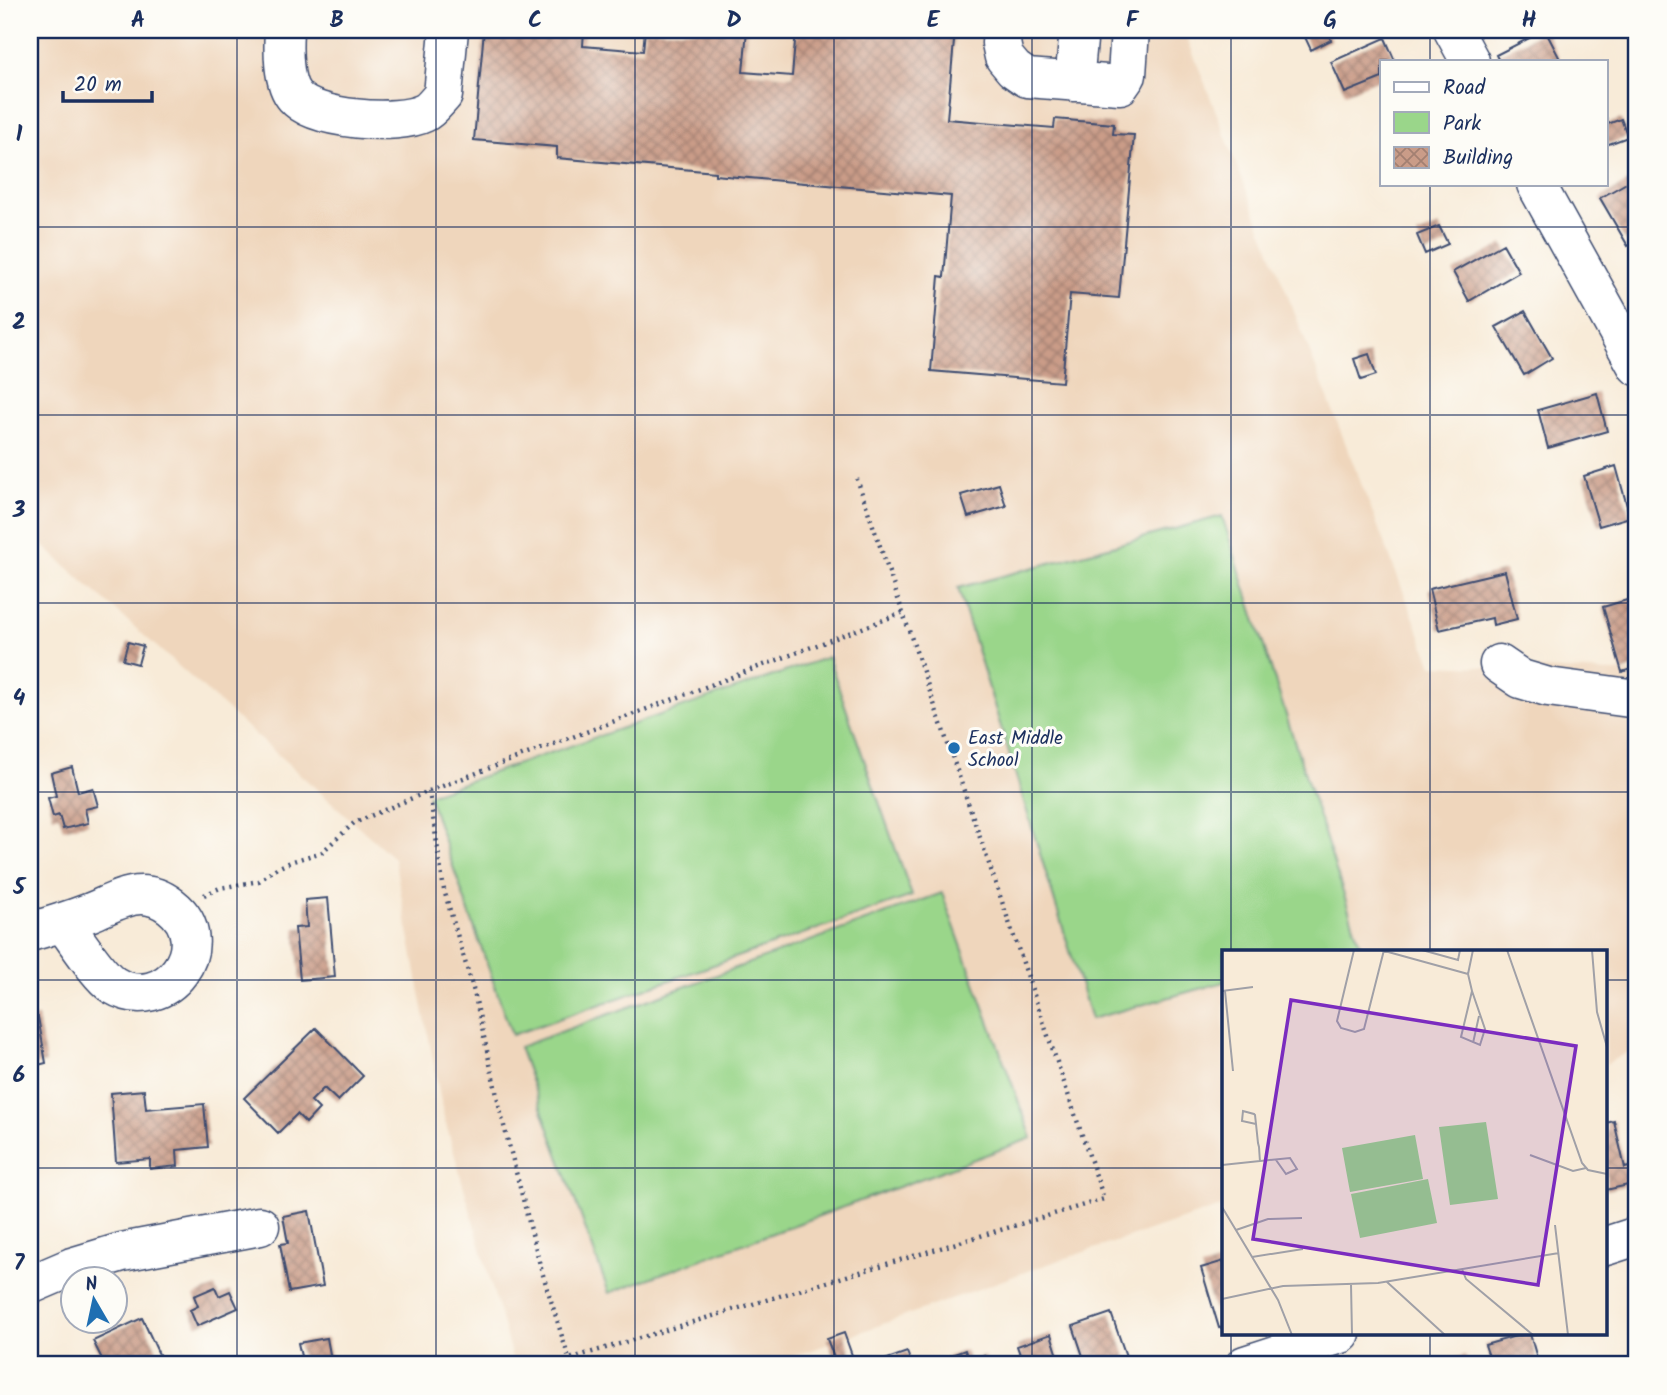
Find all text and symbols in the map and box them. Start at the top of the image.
text: A [131,3,145,39]
text: B [330,3,344,39]
text: C [528,3,542,39]
text: D [726,3,742,39]
text: E [927,3,941,39]
text: F [1126,3,1140,39]
text: G [1323,3,1337,39]
text: H [1522,3,1537,39]
scale bar [63,60,152,104]
legend [1380,60,1608,186]
text: 20 m [74,69,122,102]
text: Road [1443,72,1486,105]
text: Park [1443,108,1481,141]
text: 1 [16,117,23,153]
text: Building [1443,142,1513,175]
text: 2 [12,305,26,341]
text: 3 [12,493,26,529]
text: 4 [13,681,26,717]
place label: East Middle School [968,724,1063,776]
marker: East Middle School [946,740,962,756]
text: 5 [12,870,27,906]
inset map [1222,950,1608,1336]
text: 6 [13,1058,25,1094]
text: 7 [14,1246,26,1282]
north arrow [60,1266,130,1336]
text: N [83,1269,100,1301]

